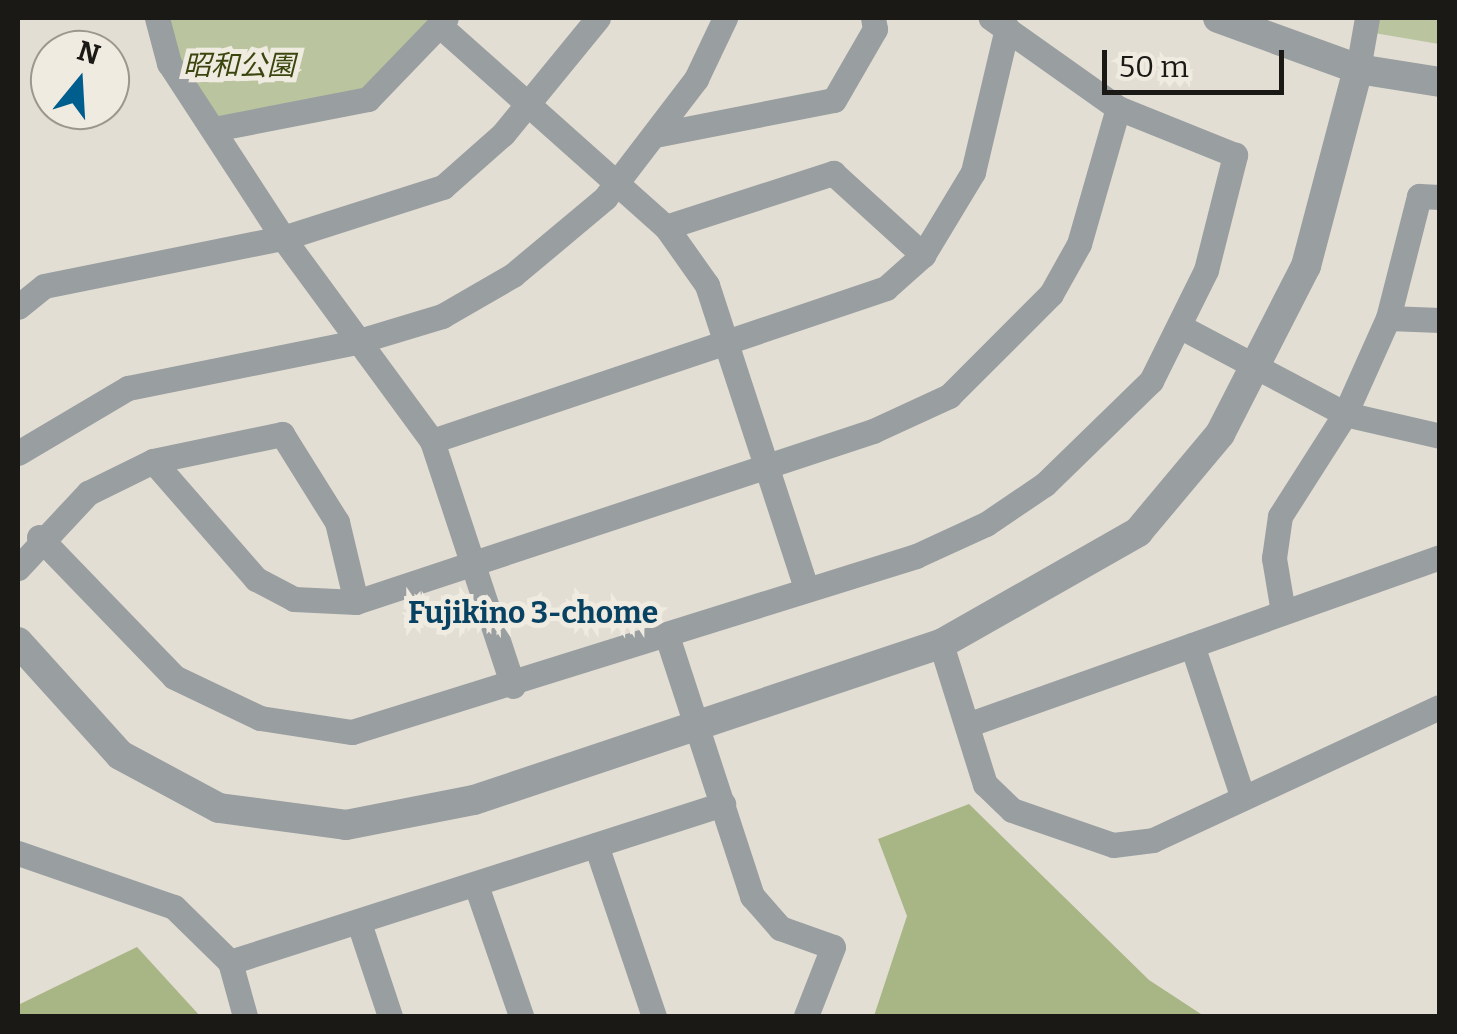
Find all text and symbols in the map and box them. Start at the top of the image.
north arrow [30,30,130,130]
scale bar [1107,30,1290,92]
text: N [73,34,104,72]
park label: 昭和公園 [183,49,295,83]
text: 50 m [1119,49,1189,85]
district label: Fujikino 3-chome [408,595,658,631]

